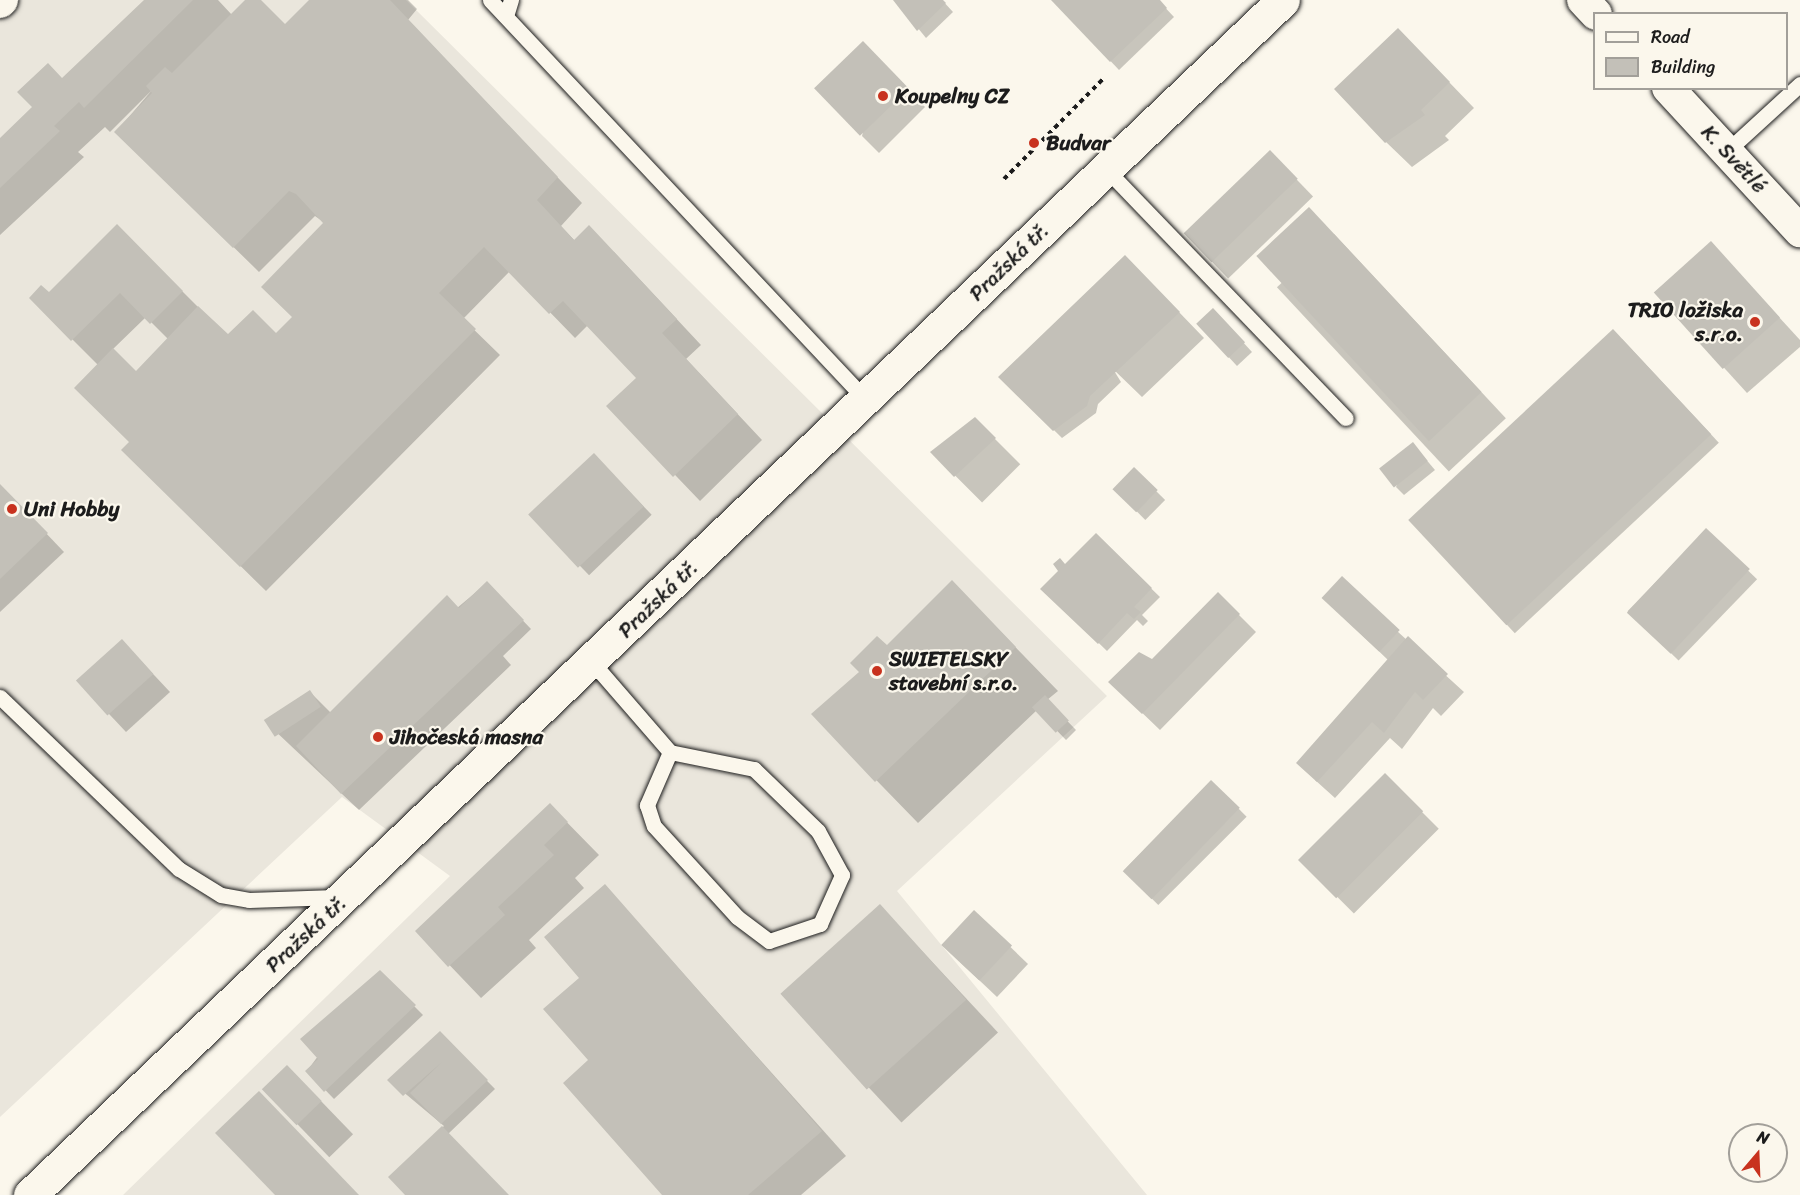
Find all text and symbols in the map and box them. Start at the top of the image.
legend [1593,12,1788,90]
text: Road [1651,21,1690,53]
text: Building [1651,51,1715,83]
place label: Koupelny CZ [895,83,1010,109]
marker: Koupelny CZ [876,89,890,103]
street label: K. Světlé [1696,120,1772,198]
place label: Budvar [1046,130,1110,156]
marker: Budvar [1027,136,1041,150]
street label: Pražská tř. [964,218,1054,306]
place label: TRIO ložiska s.r.o. [1627,297,1743,347]
marker: TRIO ložiska s.r.o. [1748,315,1762,329]
place label: Uni Hobby [24,496,120,522]
marker: Uni Hobby [5,502,19,516]
street label: Pražská tř. [613,555,703,643]
place label: SWIETELSKY stavební s.r.o. [889,646,1021,696]
marker: SWIETELSKY stavební s.r.o. [870,664,884,678]
place label: Jihočeská masna [390,724,543,750]
marker: Jihočeská masna [371,730,385,744]
street label: Pražská tř. [260,890,352,978]
text: N [1753,1122,1773,1153]
north arrow [1728,1123,1788,1183]

